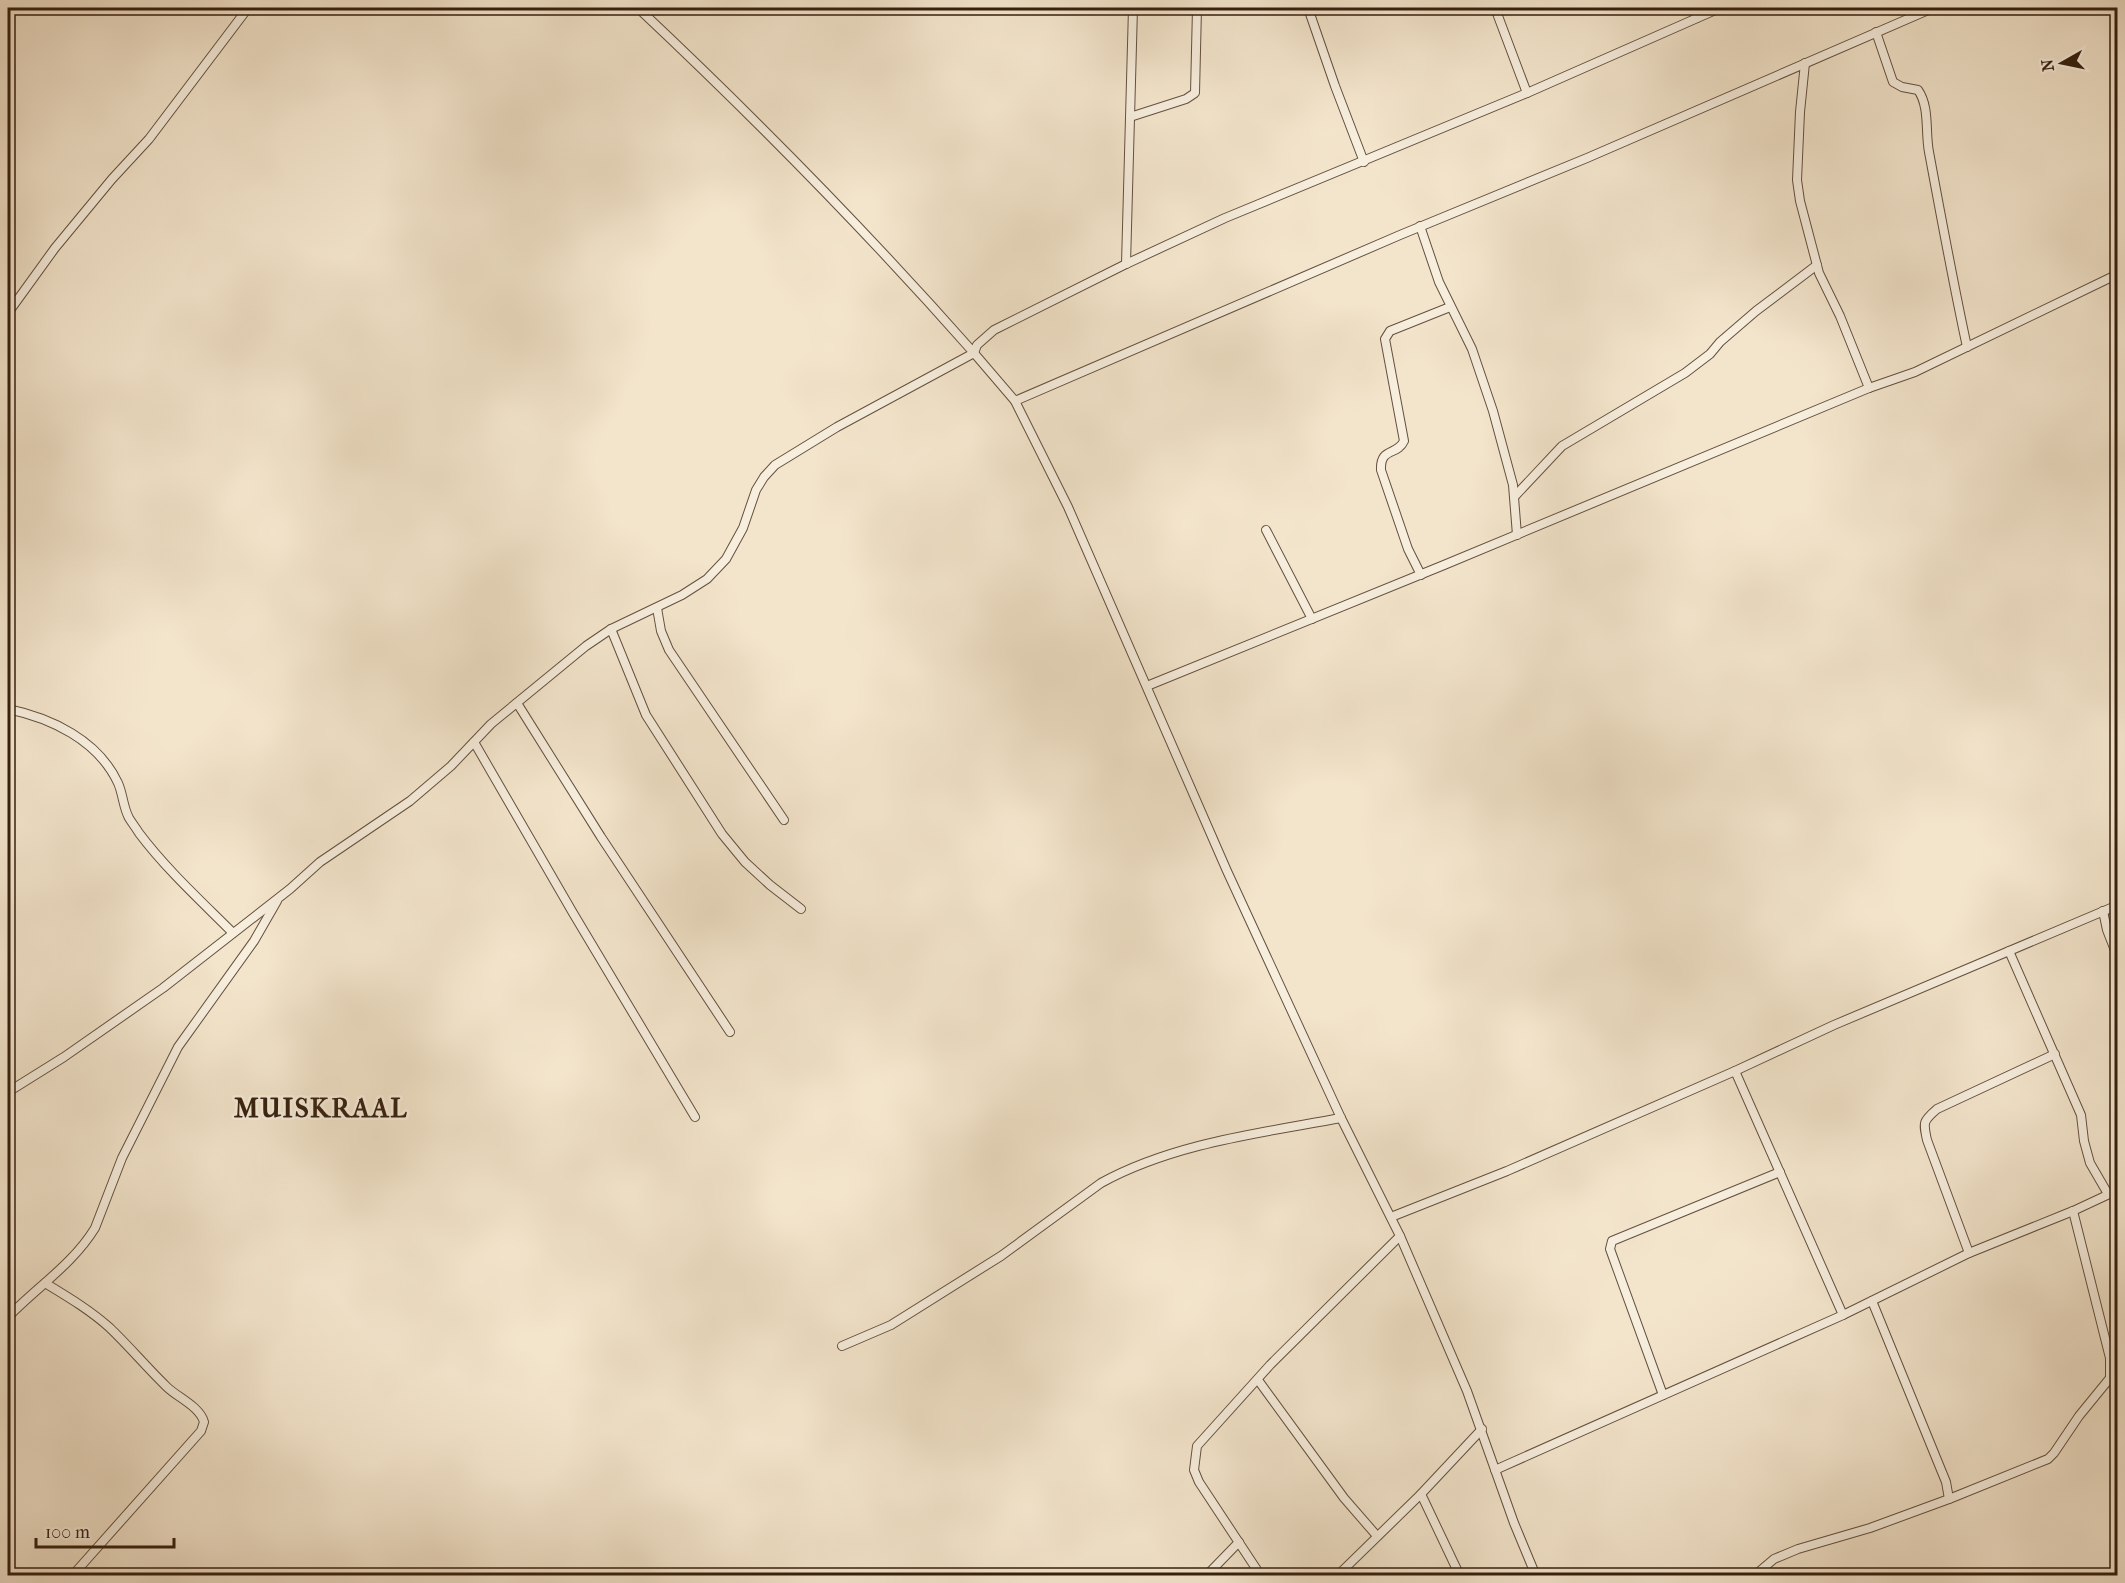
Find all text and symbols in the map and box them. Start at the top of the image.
north arrow [2032,33,2092,93]
text: N [2037,57,2058,73]
district label: MUISKRAAL [234,1092,408,1124]
scale bar [36,1511,174,1549]
text: 100 m [45,1522,90,1543]

